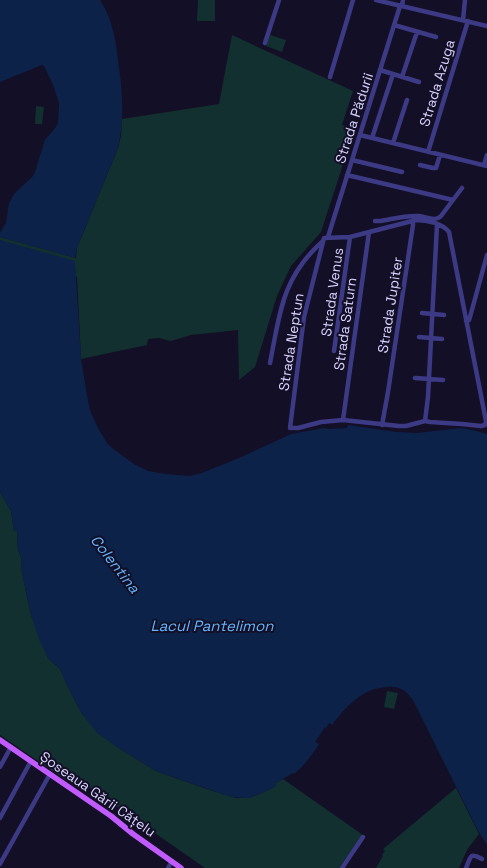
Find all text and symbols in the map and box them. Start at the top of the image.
street label: Strada Azuga [415,37,459,129]
street label: Strada Pădurii [331,70,377,166]
street label: Strada Venus [317,247,347,337]
street label: Strada Jupiter [373,256,407,354]
street label: Strada Saturn [330,276,360,372]
street label: Strada Neptun [274,292,308,392]
water label: Colentina [87,531,144,597]
water label: Lacul Pantelimon [151,616,274,635]
street label: Șoseaua Gării Cățelu [37,747,159,841]

